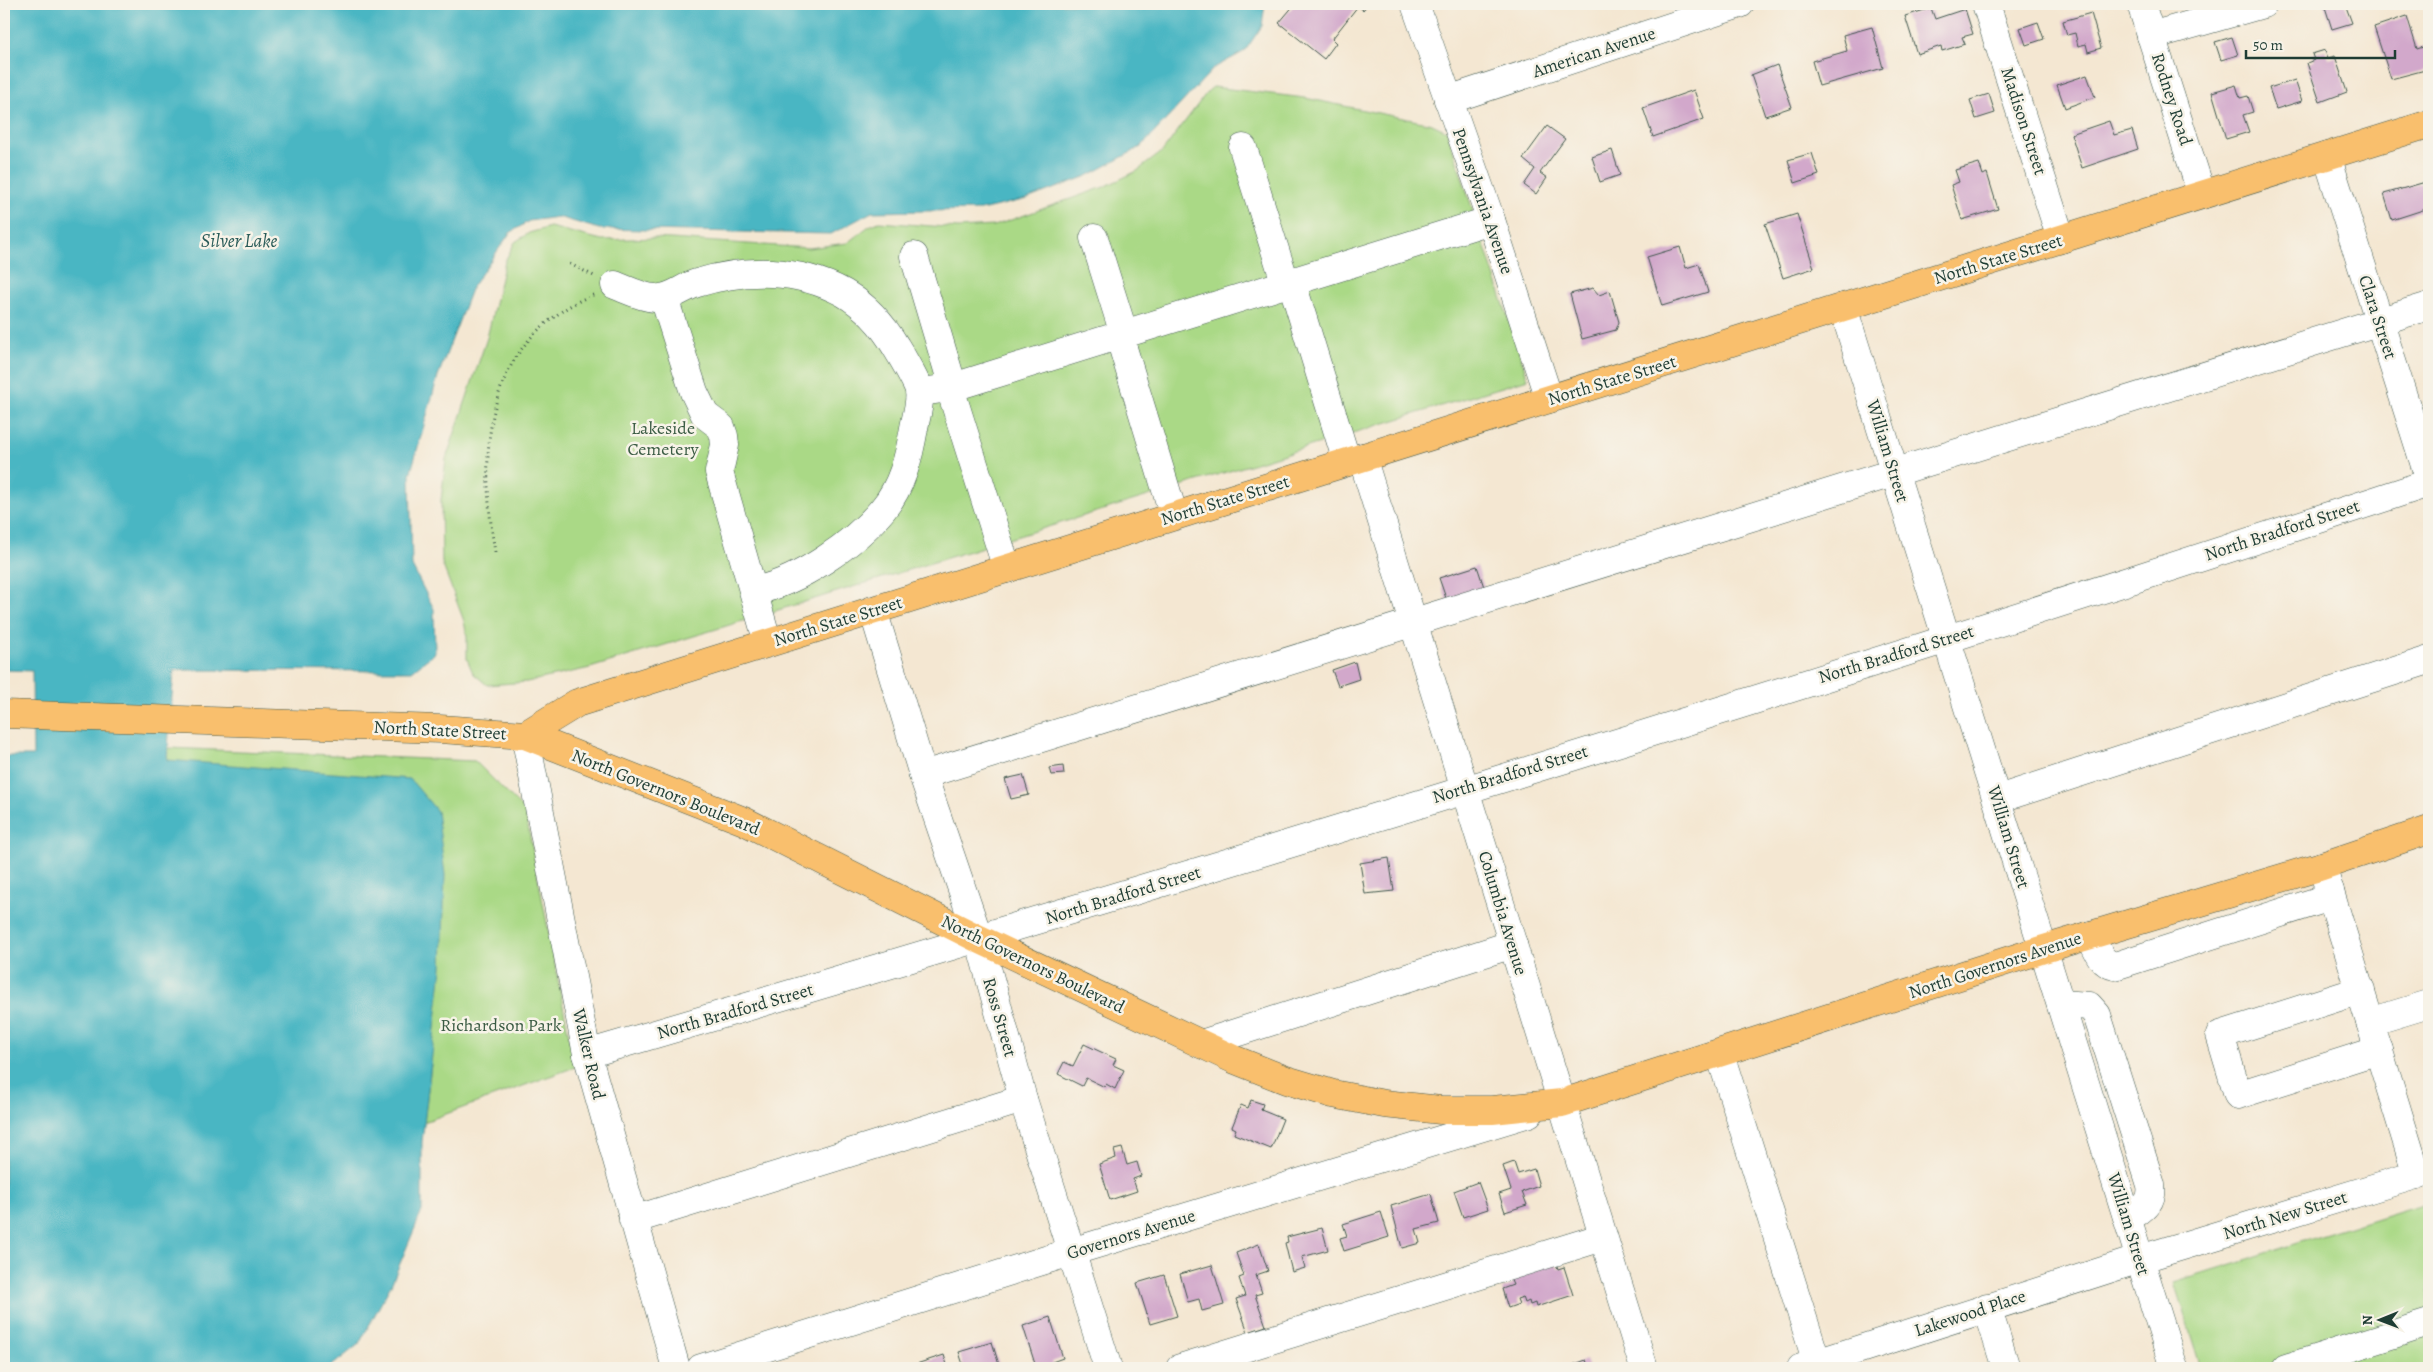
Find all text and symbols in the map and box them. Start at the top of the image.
street label: American Avenue [1528,21,1659,84]
scale bar [2246,28,2394,60]
text: 50 m [2253,35,2283,55]
street label: Rodney Road [2146,50,2198,149]
street label: Madison Street [1995,64,2053,178]
street label: Pennsylvania Avenue [1447,125,1519,277]
water label: Silver Lake [201,228,277,254]
street label: North State Street [1931,228,2065,290]
street label: Clara Street [2353,272,2403,362]
street label: North State Street [1545,349,1679,411]
street label: William Street [1861,396,1915,505]
park label: Lakeside Cemetery [627,416,700,461]
street label: North State Street [1158,469,1292,531]
street label: North Bradford Street [2201,494,2363,566]
street label: North State Street [771,590,905,652]
street label: North Bradford Street [1815,619,1977,689]
street label: North State Street [373,715,507,745]
street label: North Bradford Street [1429,739,1591,809]
street label: North Governors Boulevard [568,743,764,841]
street label: William Street [1982,782,2036,891]
street label: Columbia Avenue [1473,848,1533,978]
street label: North Bradford Street [1042,860,1204,930]
street label: North Governors Boulevard [937,909,1129,1019]
street label: North Governors Avenue [1905,926,2085,1004]
street label: Ross Street [977,974,1023,1060]
street label: North Bradford Street [654,977,816,1045]
street label: Walker Road [567,1005,611,1102]
park label: Richardson Park [440,1013,562,1037]
street label: William Street [2102,1169,2156,1278]
street label: North New Street [2220,1185,2350,1245]
street label: Governors Avenue [1064,1203,1198,1265]
street label: Lakewood Place [1911,1284,2029,1342]
north arrow [2356,1294,2406,1344]
text: N [2358,1315,2377,1325]

